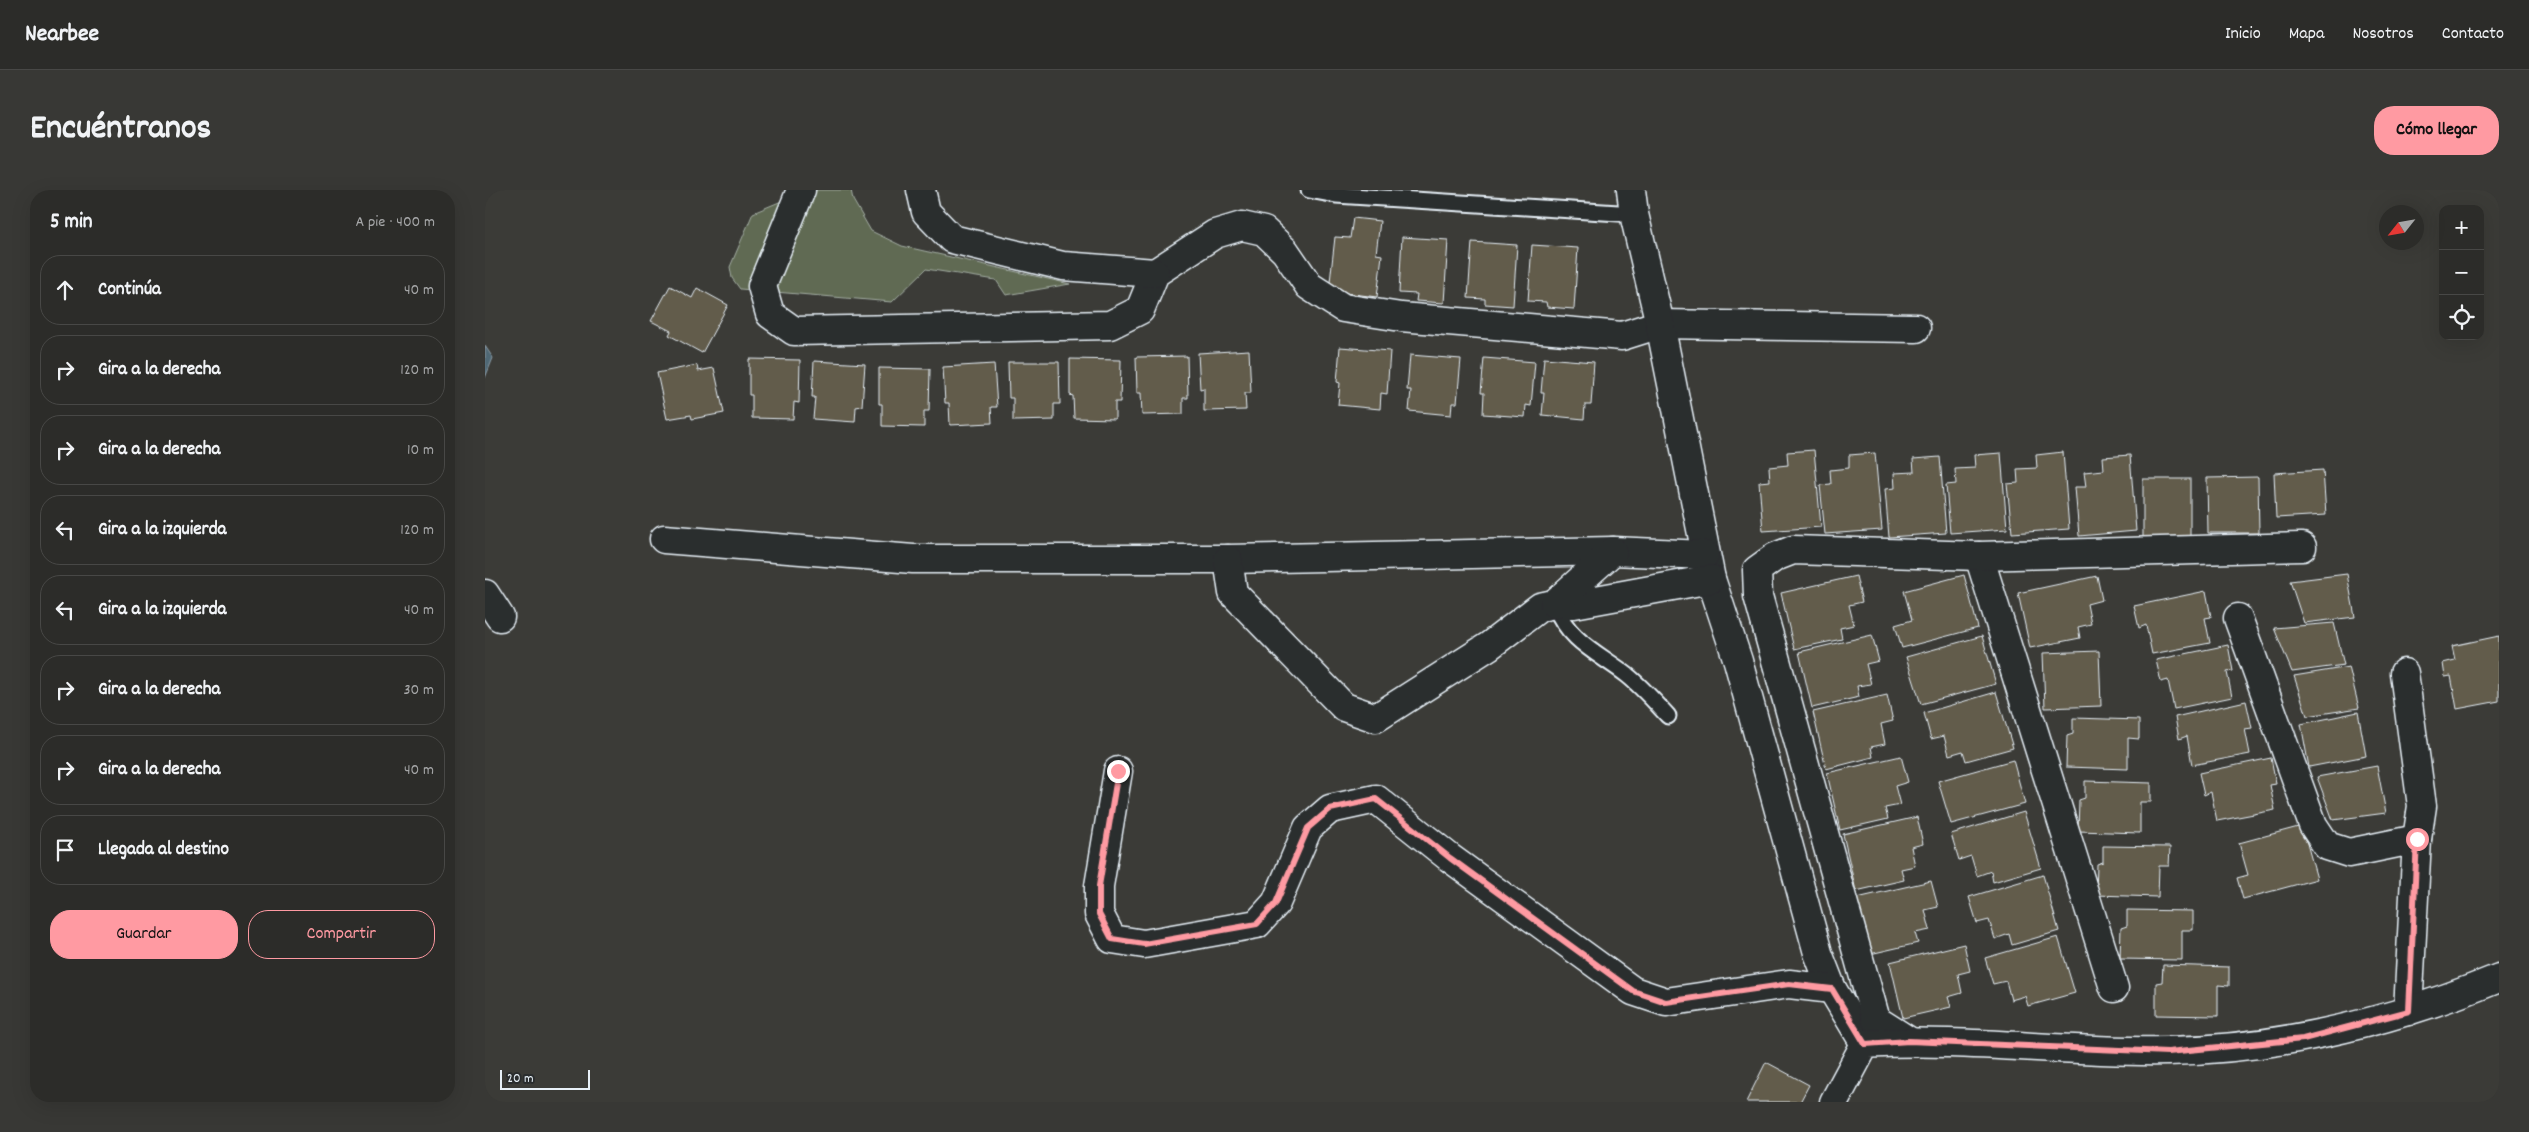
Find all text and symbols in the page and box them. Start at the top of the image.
text: Nearbee [25,18,99,52]
text: Inicio [2225,22,2261,47]
text: Mapa [2289,22,2324,47]
text: Nosotros [2352,22,2414,47]
text: Contacto [2442,22,2504,47]
text: Encuéntranos [30,105,211,155]
button: Cómo llegar [2374,106,2499,155]
north arrow [2379,205,2424,250]
map controls [2439,205,2484,340]
button: + [2439,205,2484,250]
text: 5 min [50,208,93,238]
text: A pie · 400 m [356,211,435,234]
button: − [2439,250,2484,295]
icon: ahead [51,276,79,304]
text: Continúa [98,277,161,304]
text: 40 m [404,279,434,302]
button: locate [2439,295,2484,340]
icon: right [51,356,79,384]
text: Gira a la derecha [98,357,220,384]
text: 120 m [400,359,434,382]
icon: right [51,436,79,464]
text: Gira a la derecha [98,437,220,464]
text: 10 m [407,439,434,462]
icon: left [51,516,79,544]
text: Gira a la izquierda [98,517,226,544]
text: 120 m [400,519,434,542]
icon: left [51,596,79,624]
text: Gira a la izquierda [98,597,226,624]
text: 40 m [404,599,434,622]
icon: right [51,676,79,704]
text: Gira a la derecha [98,677,220,704]
text: 30 m [404,679,434,702]
icon: right [51,756,79,784]
text: Gira a la derecha [98,757,220,784]
text: 40 m [404,759,434,782]
route end [1107,760,1130,783]
route start [2406,828,2429,851]
icon: arrive [51,836,79,864]
text: Llegada al destino [98,837,229,864]
button: Guardar [50,910,238,959]
button: Compartir [248,910,435,959]
scale bar [500,1067,590,1090]
text: 20 m [507,1069,534,1089]

